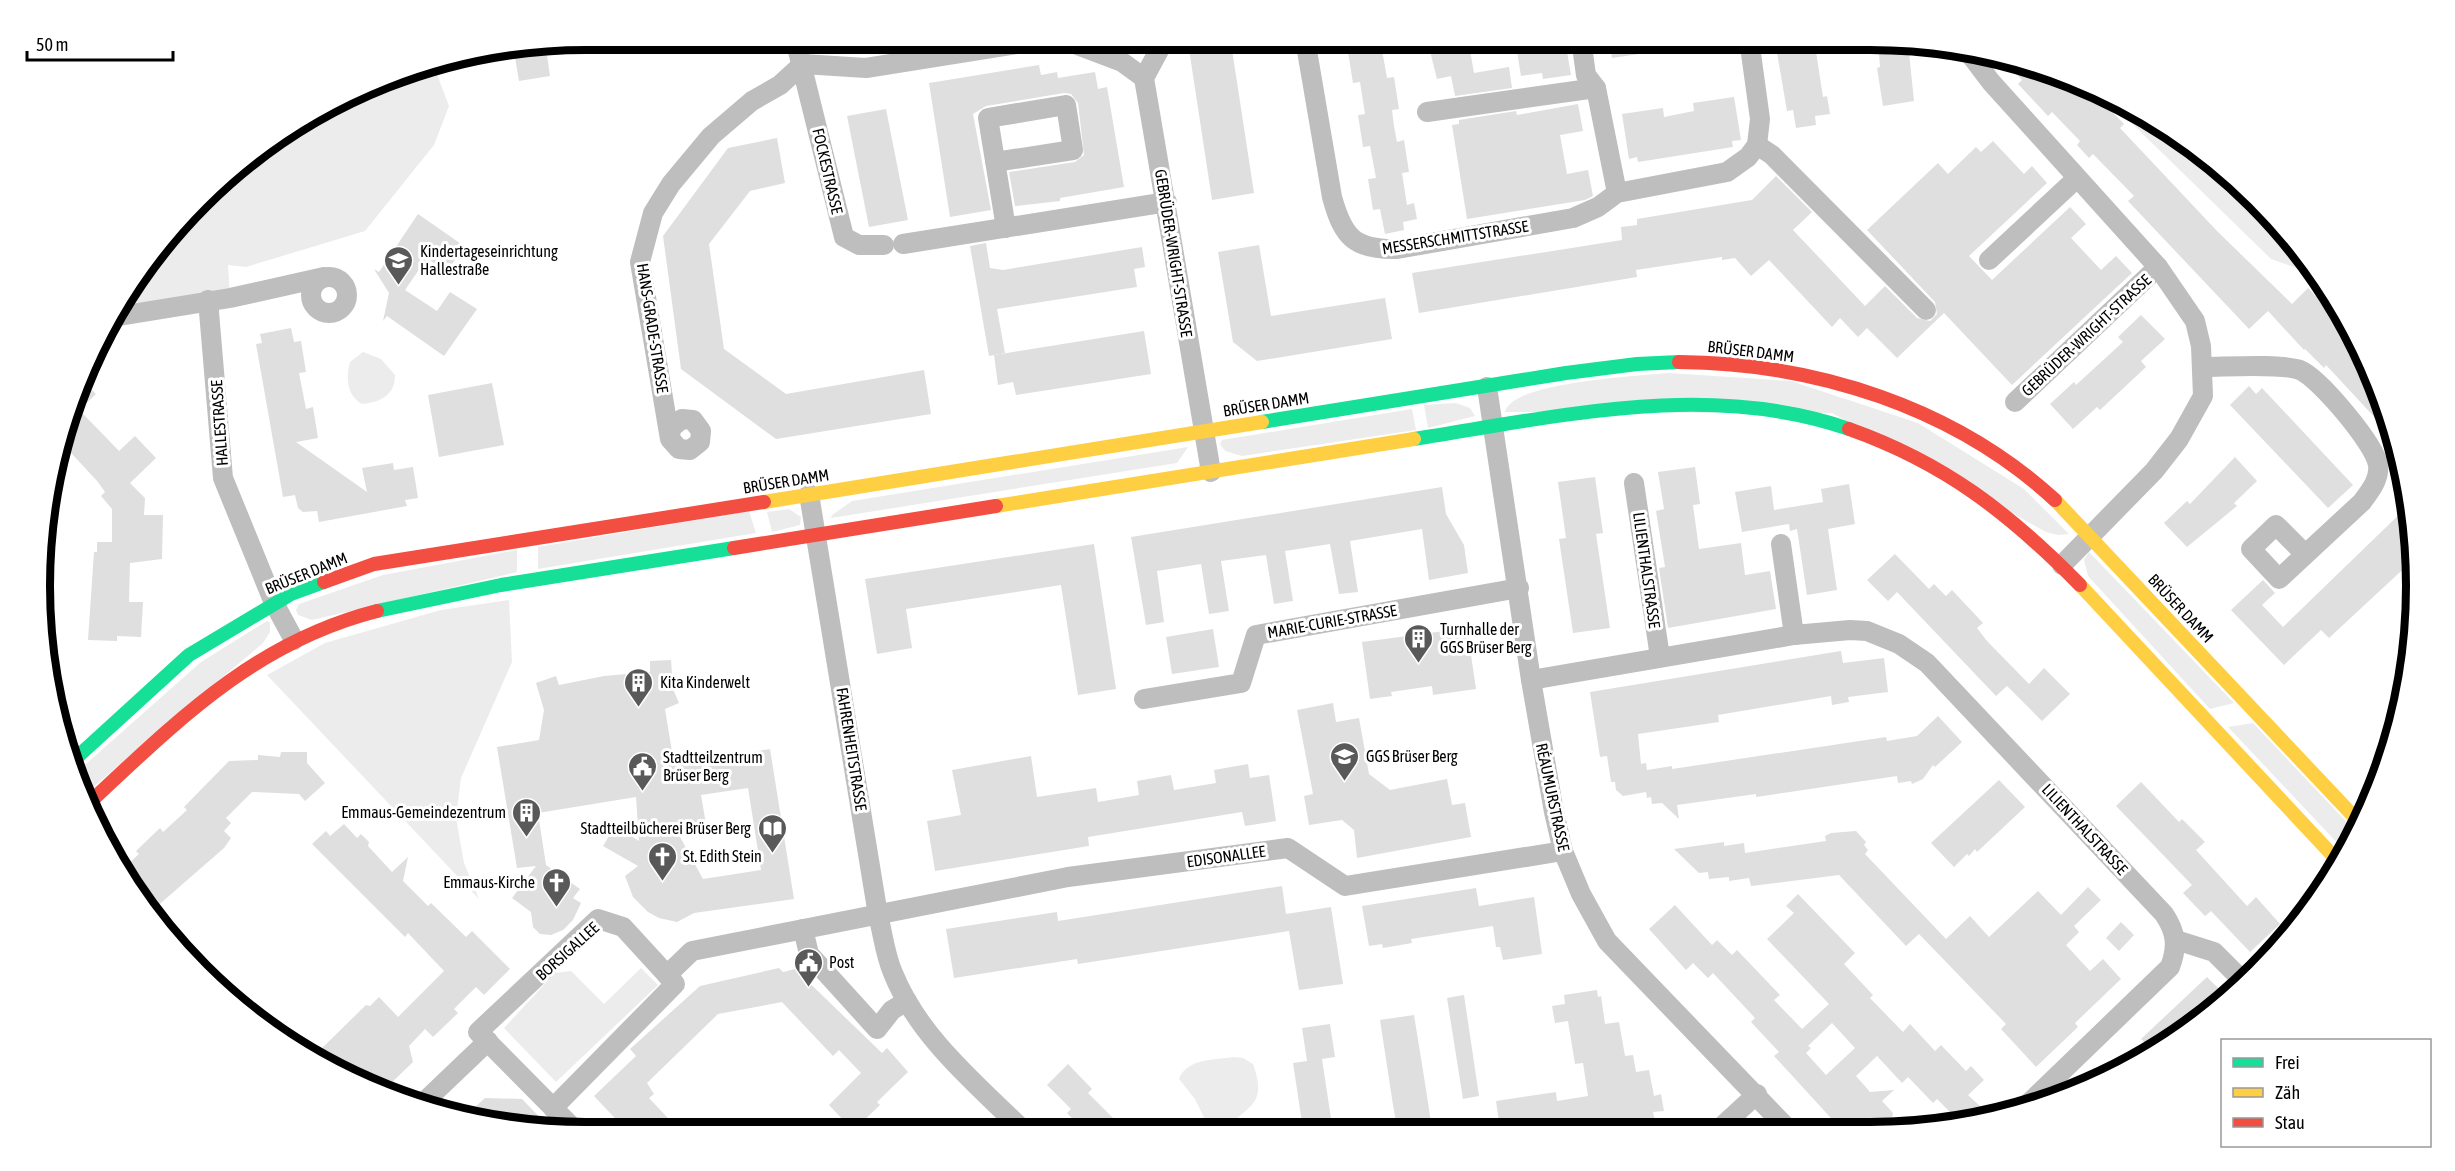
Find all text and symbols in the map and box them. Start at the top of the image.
scale bar [27,24,172,62]
text: 50 m [36,34,68,55]
street label: FOCKESTRASSE [809,126,847,216]
street label: GEBRÜDER-WRIGHT-STRASSE [1152,168,1196,338]
street label: MESSERSCHMITTSTRASSE [1381,217,1530,257]
place label: Kindertageseinrichtung Hallestraße [420,242,558,278]
school or university icon: Kindertageseinrichtung Hallestraße [383,244,415,286]
street label: HANS-GRADE-STRASSE [634,262,672,394]
street label: GEBRÜDER-WRIGHT-STRASSE [2018,270,2154,399]
street label: BRÜSER DAMM [1707,337,1795,365]
street label: HALLESTRASSE [207,379,231,467]
street label: BRÜSER DAMM [1222,388,1310,420]
street label: BRÜSER DAMM [742,465,830,497]
street label: LILIENTHALSTRASSE [1630,511,1664,629]
street label: BRÜSER DAMM [262,548,350,598]
street label: BRÜSER DAMM [2145,570,2217,646]
street label: MARIE-CURIE-STRASSE [1266,601,1398,641]
place label: Turnhalle der GGS Brüser Berg [1440,620,1532,657]
building icon: Turnhalle der GGS Brüser Berg [1403,622,1435,664]
building icon: Kita Kinderwelt [623,666,655,708]
place label: Kita Kinderwelt [660,673,751,691]
street label: FAHRENHEITSTRASSE [833,686,871,812]
school or university icon: GGS Brüser Berg [1329,740,1361,782]
street label: RÉAUMURSTRASSE [1533,741,1573,853]
place label: GGS Brüser Berg [1366,747,1458,766]
place label: Stadtteilzentrum Brüser Berg [663,748,763,785]
public building icon: Stadtteilzentrum Brüser Berg [626,750,658,792]
street label: LILIENTHALSTRASSE [2039,780,2132,878]
building icon: Emmaus-Gemeindezentrum [511,796,543,838]
place label: Emmaus-Gemeindezentrum [341,803,506,821]
library icon: Stadtteilbücherei Brüser Berg [756,812,788,854]
place label: Stadtteilbücherei Brüser Berg [580,819,751,838]
church icon: St. Edith Stein [646,840,678,882]
street label: EDISONALLEE [1186,842,1267,870]
place label: St. Edith Stein [683,847,762,865]
church icon: Emmaus-Kirche [540,866,572,908]
place label: Emmaus-Kirche [443,873,535,891]
street label: BORSIGALLEE [532,918,602,984]
public building icon: Post [792,946,824,988]
place label: Post [829,953,855,971]
legend [2221,1039,2431,1147]
text: Frei [2275,1052,2300,1073]
text: Zäh [2275,1082,2300,1103]
text: Stau [2275,1112,2305,1133]

